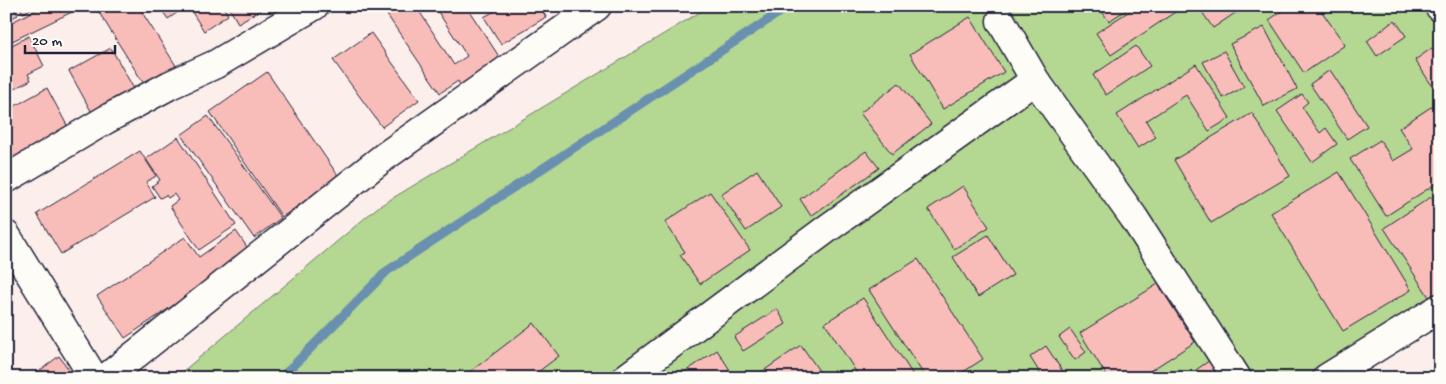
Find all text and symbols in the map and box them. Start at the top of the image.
scale bar [25,22,115,54]
text: 20 m [32,33,62,51]

